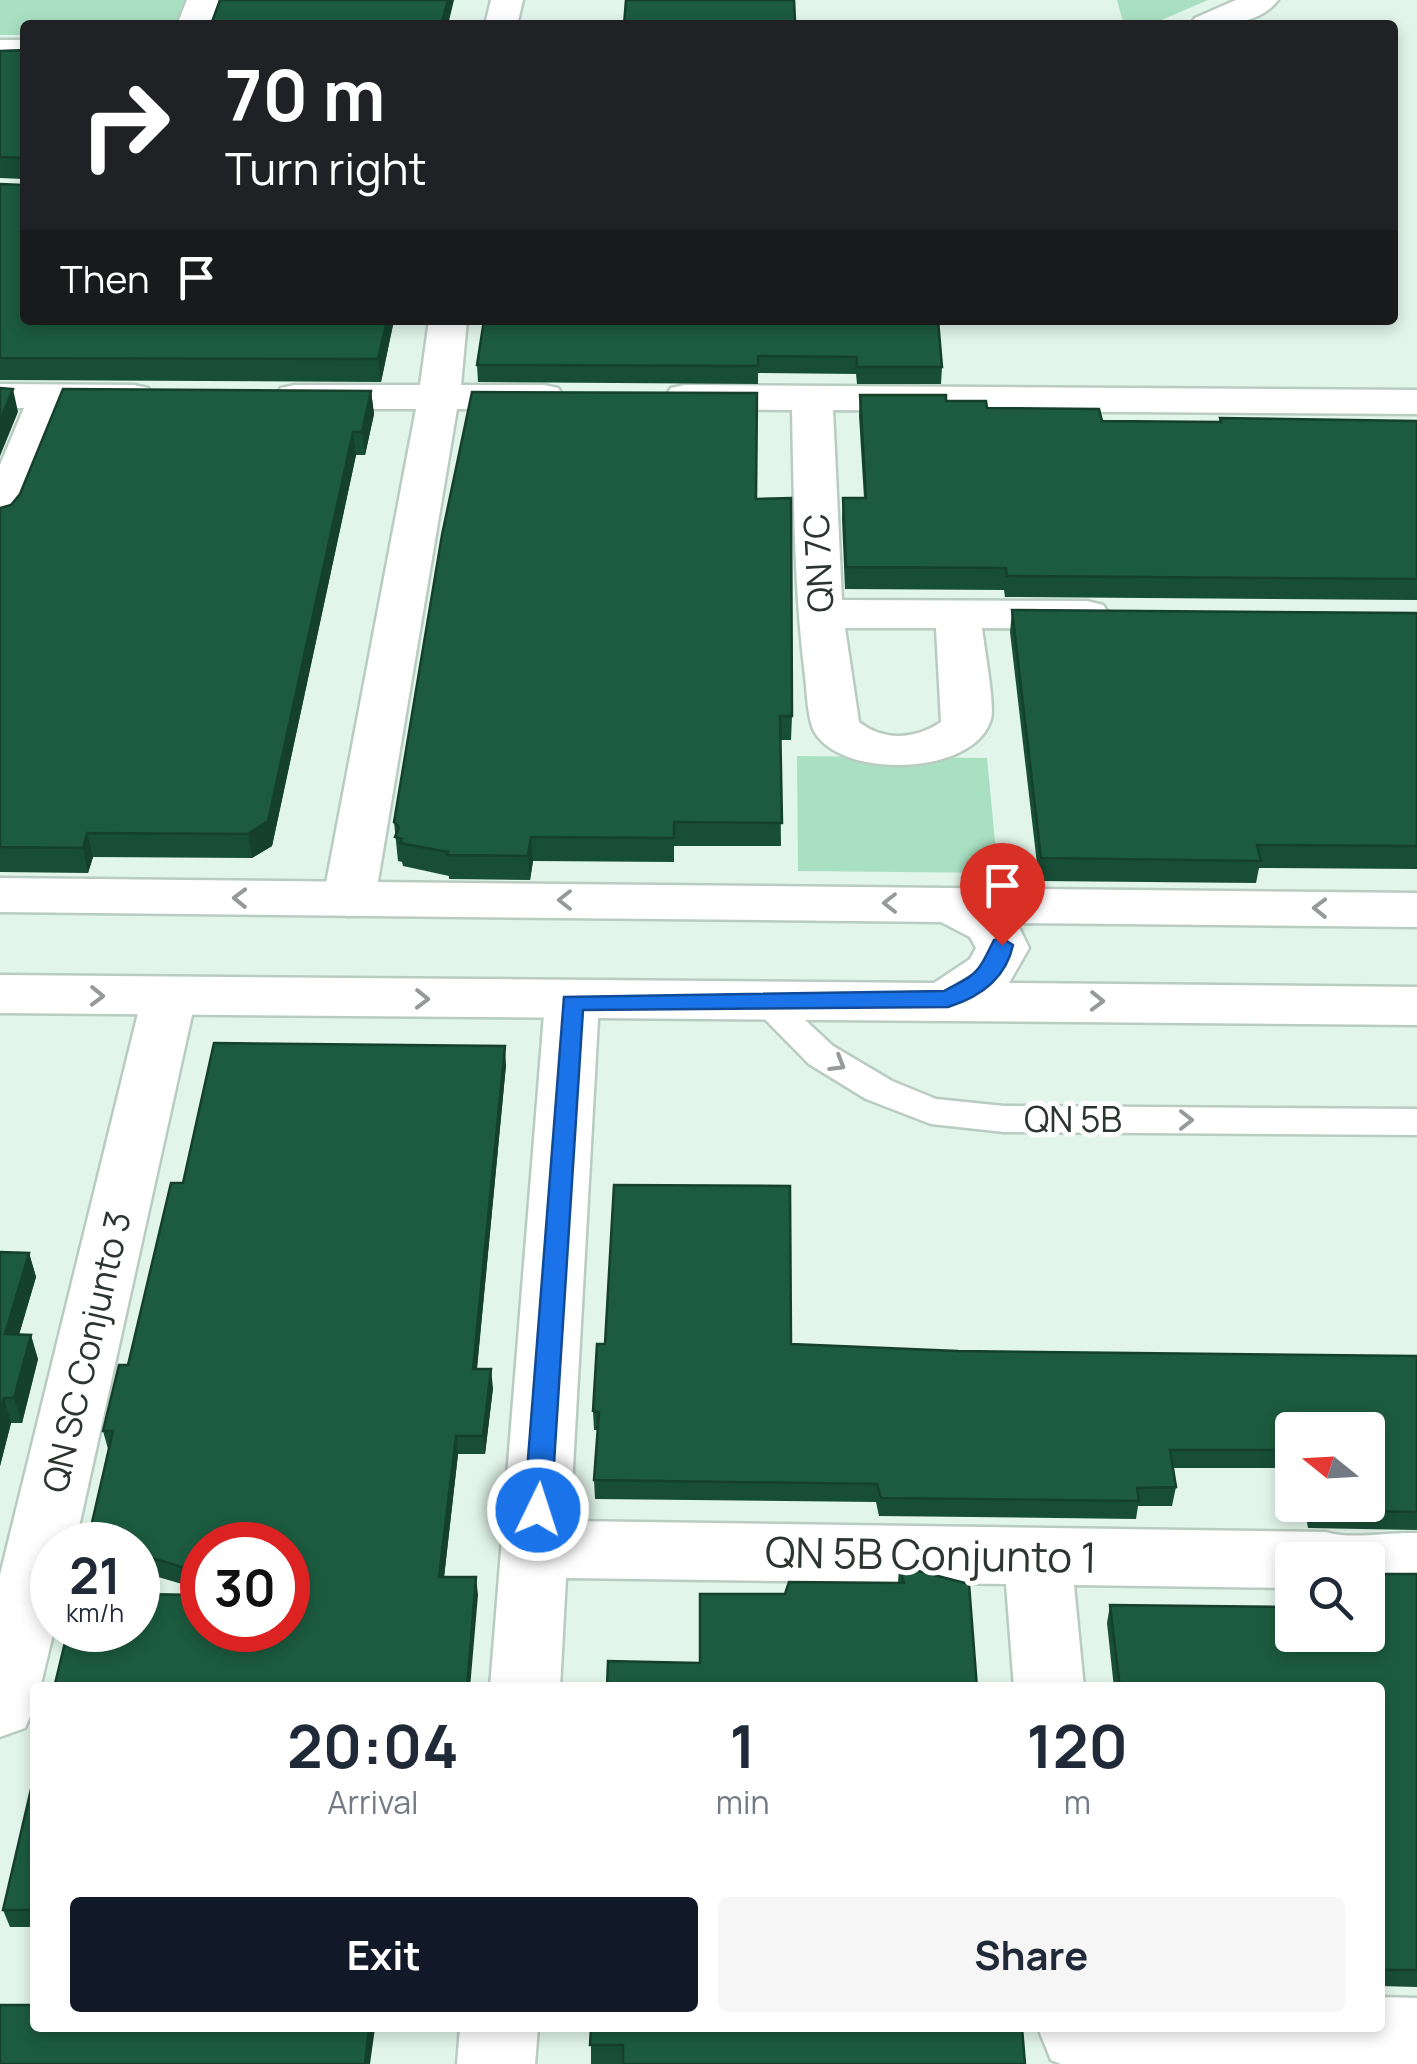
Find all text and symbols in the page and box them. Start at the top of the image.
text: 70 m [225,46,385,142]
icon: right [60,60,190,190]
text: Turn right [225,137,426,199]
icon: arrive [169,250,224,305]
text: Then [60,252,149,304]
street label: QN 7C [791,512,845,614]
pin [960,843,1045,946]
icon: arrive [975,858,1030,913]
one-way arrow [231,887,246,909]
one-way arrow [556,890,572,911]
one-way arrow [881,892,896,914]
one-way arrow [1311,898,1327,919]
one-way arrow [90,985,106,1006]
one-way arrow [416,988,431,1010]
one-way arrow [1090,990,1106,1012]
one-way arrow [827,1052,845,1071]
street label: QN 5B [1024,1095,1122,1143]
one-way arrow [1178,1110,1194,1131]
street label: QN SC Conjunto 3 [30,1206,142,1497]
north arrow [1275,1412,1385,1522]
map controls [1275,1412,1385,1652]
position arrow [486,1458,590,1562]
speed limit sign: 30 [180,1522,310,1652]
street label: QN 5B Conjunto 1 [765,1522,1097,1586]
text: 21 [69,1541,121,1609]
button: search [1275,1542,1385,1652]
text: km/h [66,1595,124,1630]
text: 20:04 [287,1704,459,1786]
text: 1 [729,1704,756,1786]
text: 120 [1026,1704,1128,1786]
text: Arrival [327,1780,419,1824]
text: min [716,1780,769,1824]
text: m [1064,1780,1091,1824]
button: Exit [70,1897,698,2012]
button: Share [718,1897,1345,2012]

